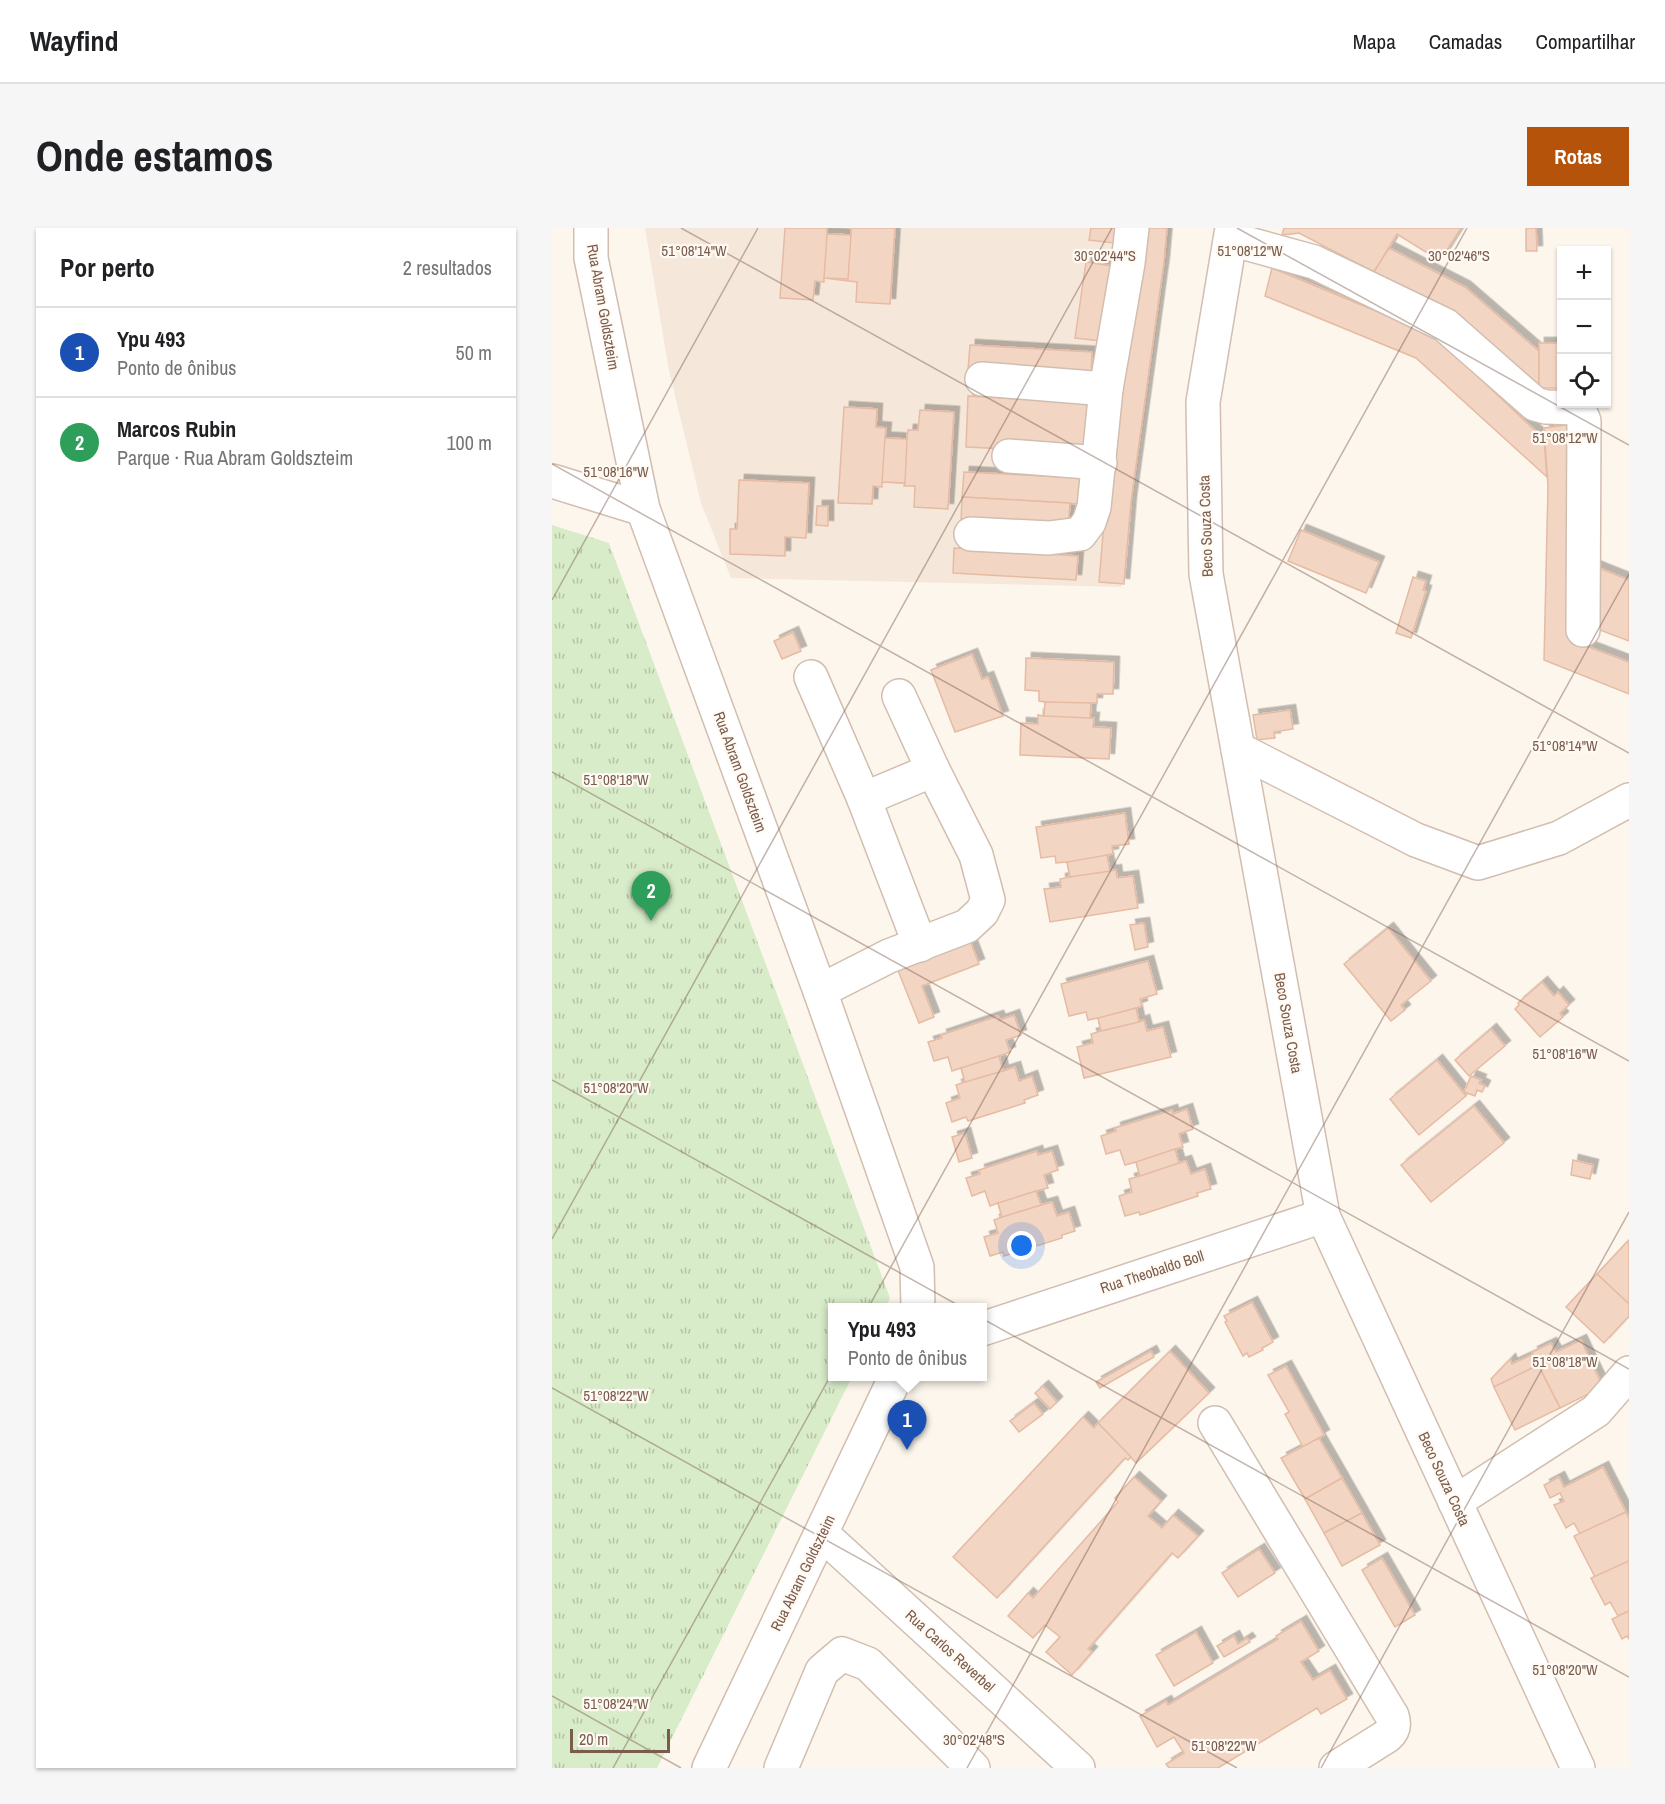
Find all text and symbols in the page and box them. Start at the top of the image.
text: Wayfind [30,22,118,60]
text: Mapa [1353,27,1396,56]
text: Camadas [1429,27,1502,56]
text: Compartilhar [1535,27,1635,56]
button: Rotas [1527,127,1629,186]
text: Onde estamos [36,128,273,184]
text: 51°08'14"W [661,240,727,261]
text: 51°08'12"W [1217,240,1283,261]
street label: Rua Abram Goldszteim [582,242,625,371]
text: 30°02'44"S [1074,245,1136,266]
text: 30°02'46"S [1428,245,1490,266]
map controls [1557,246,1611,408]
button: + [1557,246,1611,300]
text: Por perto [60,250,155,285]
text: 2 resultados [403,254,492,281]
button: − [1557,300,1611,354]
text: Ypu 493 [117,324,185,354]
text: 1 [75,339,84,366]
text: 50 m [456,339,492,366]
text: Ponto de ônibus [117,354,236,381]
button: locate [1557,354,1611,408]
text: Marcos Rubin [117,414,236,444]
text: 51°08'12"W [1532,427,1598,448]
text: 2 [75,429,84,456]
text: 100 m [446,429,492,456]
text: Parque · Rua Abram Goldszteim [117,444,353,471]
text: 51°08'16"W [583,461,649,482]
street label: Beco Souza Costa [1193,475,1218,577]
street label: Rua Abram Goldszteim [709,708,772,835]
text: 51°08'14"W [1532,735,1598,756]
text: 51°08'18"W [583,769,649,790]
pin: 2 [632,872,670,921]
street label: Beco Souza Costa [1269,971,1308,1075]
text: 51°08'16"W [1532,1043,1598,1064]
text: 51°08'20"W [583,1077,649,1098]
your location [1007,1231,1036,1260]
street label: Rua Theobaldo Boll [1097,1245,1206,1298]
popup [828,1303,987,1381]
text: Ypu 493 [848,1314,916,1344]
text: Ponto de ônibus [848,1344,967,1371]
text: 51°08'18"W [1532,1351,1598,1372]
text: 51°08'22"W [583,1385,649,1406]
pin: 1 [888,1400,926,1450]
street label: Beco Souza Costa [1413,1428,1476,1530]
street label: Rua Abram Goldszteim [765,1511,840,1635]
street label: Rua Carlos Reverbel [901,1605,1000,1697]
text: 51°08'20"W [1532,1659,1598,1680]
text: 51°08'24"W [583,1693,649,1714]
scale bar [570,1726,670,1754]
text: 20 m [579,1728,608,1750]
text: 30°02'48"S [943,1729,1005,1750]
text: 51°08'22"W [1191,1735,1257,1756]

